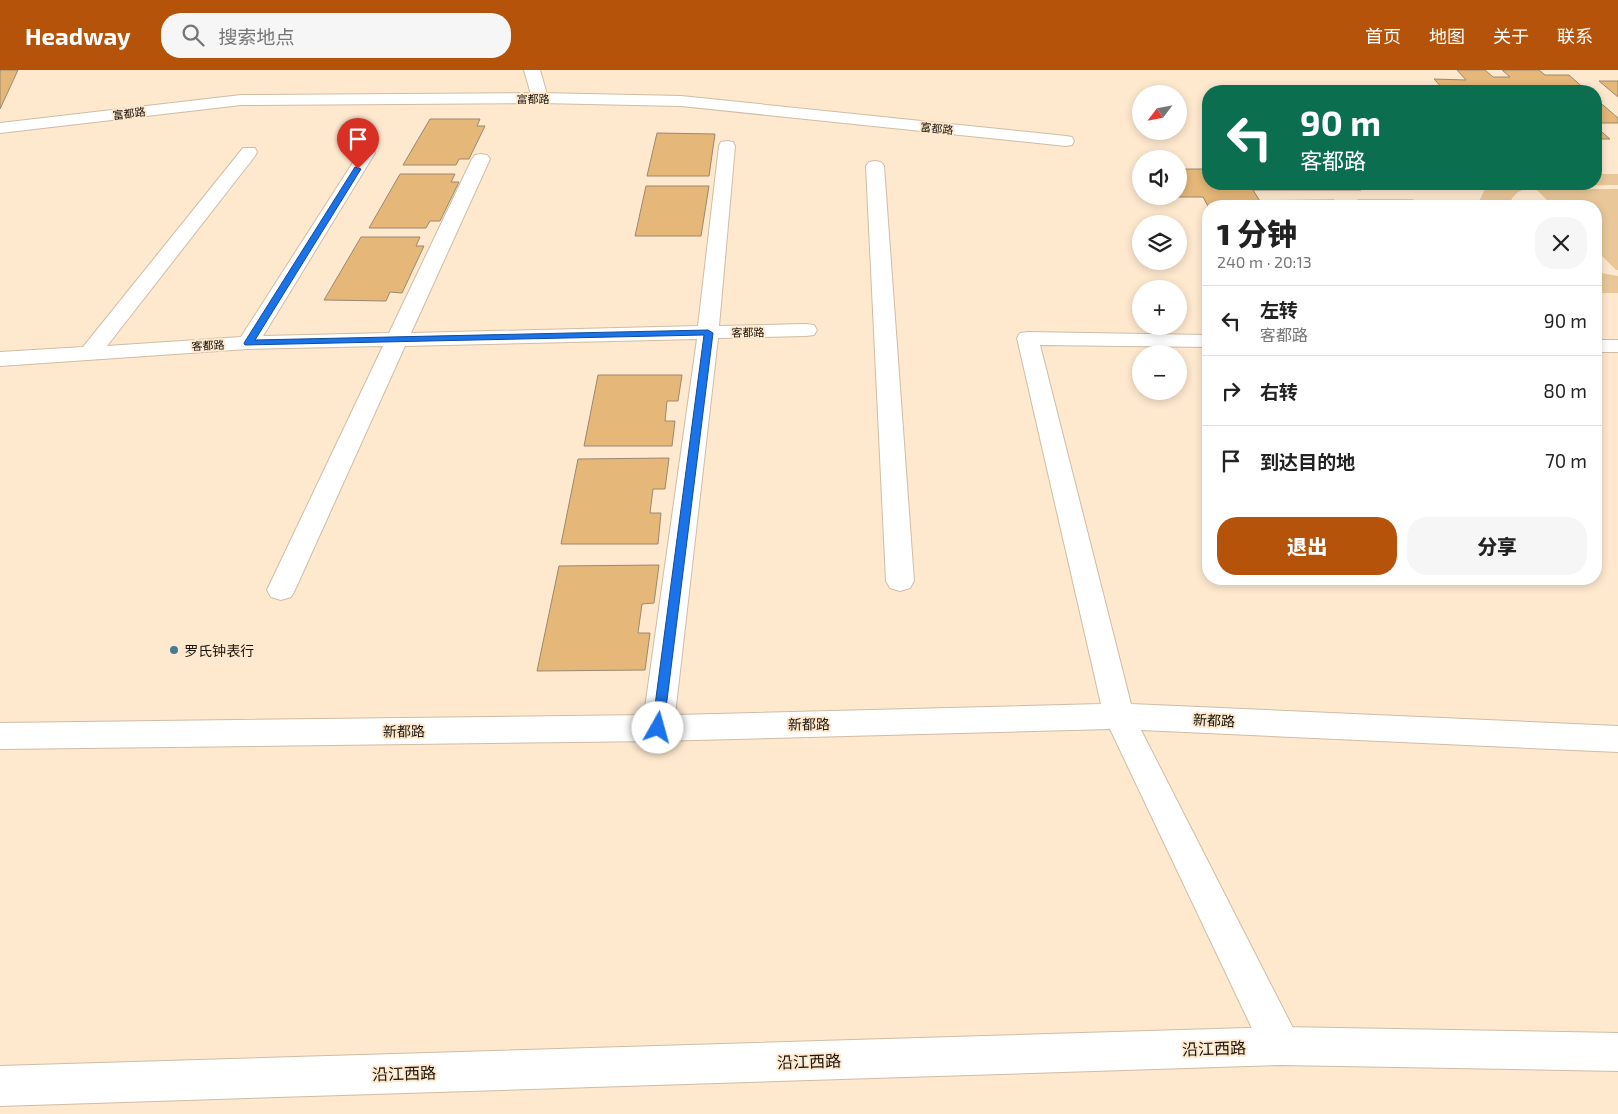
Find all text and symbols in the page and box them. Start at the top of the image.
search box [161,13,511,58]
text: Headway [25,21,131,50]
icon: search [179,21,207,49]
text: 搜索地点 [219,25,295,48]
text: 首页 [1365,25,1401,47]
text: 地图 [1429,25,1465,47]
text: 关于 [1493,25,1529,47]
text: 联系 [1557,25,1593,47]
north arrow [1132,85,1188,140]
map controls [1132,85,1187,400]
street label: 富都路 [517,92,550,105]
text: 90 m [1300,101,1381,143]
street label: 富都路 [112,105,146,121]
icon: left [1217,105,1282,170]
pin [337,118,379,169]
street label: 富都路 [920,120,954,136]
icon: arrive [344,125,372,153]
text: 客都路 [1300,147,1366,173]
button: sound [1132,150,1187,205]
button: layers [1132,215,1187,270]
text: 1 分钟 [1217,215,1297,251]
button: close [1535,217,1587,269]
text: 240 m · 20:13 [1217,252,1312,271]
button: + [1132,280,1187,335]
text: 左转 [1260,298,1298,321]
icon: left [1217,307,1245,335]
text: 90 m [1544,309,1587,332]
street label: 客都路 [731,325,765,339]
text: 客都路 [1260,325,1308,344]
street label: 客都路 [191,338,225,352]
button: − [1132,345,1187,400]
icon: right [1217,377,1245,405]
text: 80 m [1543,379,1587,402]
text: 右转 [1260,380,1298,403]
icon: arrive [1217,447,1245,475]
text: 70 m [1545,449,1587,472]
text: 到达目的地 [1260,450,1355,473]
button: 退出 [1217,517,1397,575]
button: 分享 [1407,517,1587,575]
place label: 罗氏钟表行 [184,642,254,659]
marker: 罗氏钟表行 [168,644,180,656]
position arrow [631,701,683,753]
street label: 新都路 [1193,710,1235,730]
street label: 新都路 [788,715,830,733]
street label: 新都路 [383,722,425,740]
street label: 沿江西路 [1182,1037,1246,1059]
street label: 沿江西路 [777,1050,841,1072]
street label: 沿江西路 [372,1062,436,1084]

